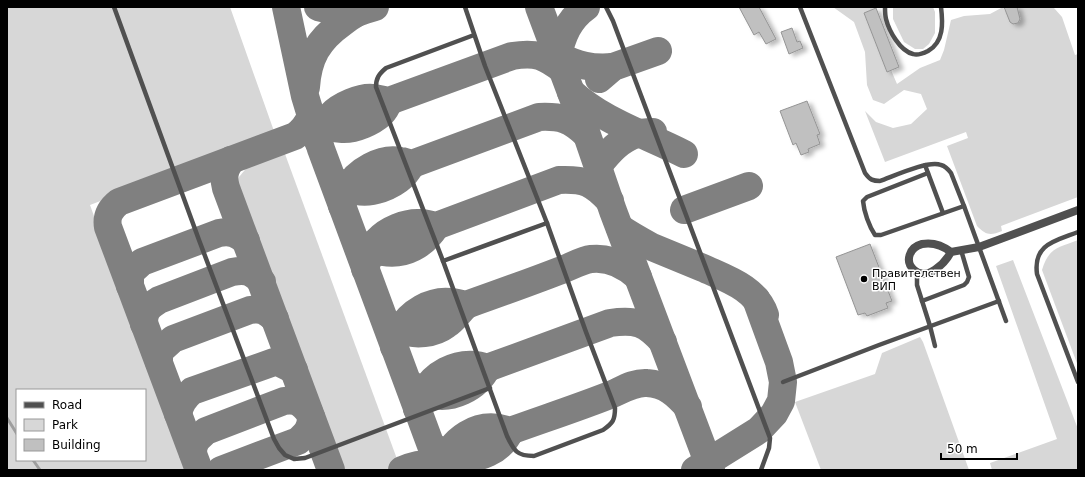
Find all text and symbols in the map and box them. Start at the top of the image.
place label: Правителствен ВИП [872,267,961,293]
marker: Правителствен ВИП [859,274,869,284]
legend [16,389,146,461]
text: Road [52,398,82,412]
text: Park [52,418,78,432]
scale bar [941,435,1017,461]
text: Building [52,438,101,452]
text: 50 m [947,442,978,456]

